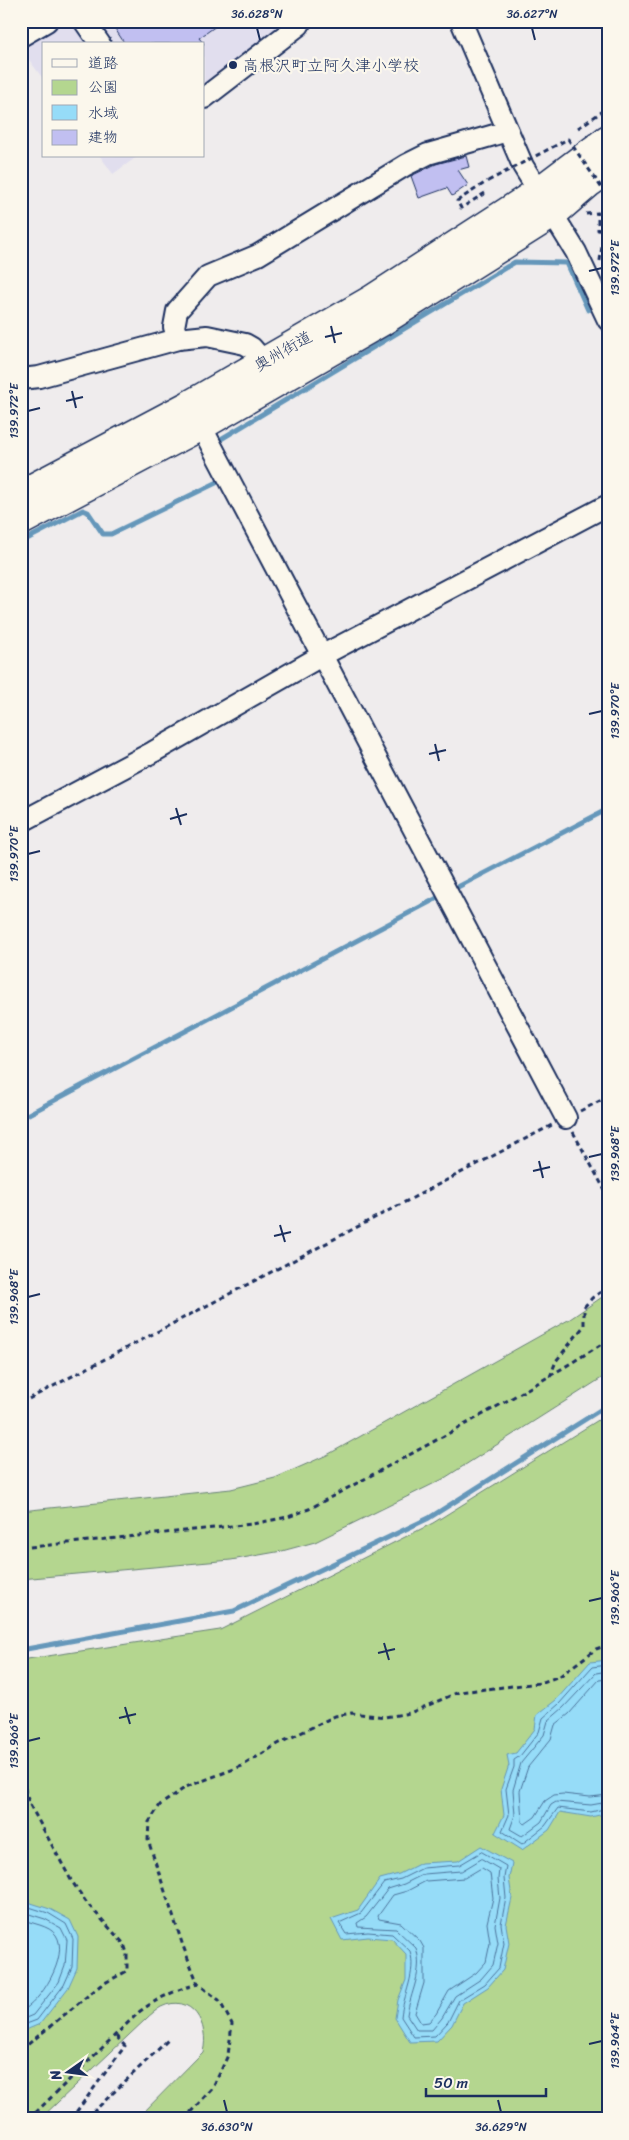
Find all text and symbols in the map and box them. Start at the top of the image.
text: 36.628°N [231,3,283,25]
text: 36.627°N [506,3,558,25]
legend [42,42,205,158]
text: 道路 [88,50,118,76]
place label: 高根沢町立阿久津小学校 [243,51,419,80]
marker: 高根沢町立阿久津小学校 [227,59,239,71]
text: 公園 [88,74,118,100]
text: 水域 [88,100,118,126]
text: 建物 [88,124,118,150]
text: 139.972°E [604,239,626,296]
street label: 奥州街道 [248,322,318,380]
text: 139.972°E [3,382,25,439]
text: 139.970°E [604,682,626,739]
text: 139.970°E [3,825,25,882]
text: 139.968°E [604,1125,626,1182]
text: 139.968°E [3,1268,25,1325]
text: 139.966°E [604,1569,626,1626]
text: 139.966°E [3,1712,25,1769]
text: 139.964°E [604,2012,626,2069]
north arrow [42,2048,92,2098]
scale bar [426,2065,546,2097]
text: N [42,2067,69,2084]
text: 50 m [434,2070,469,2096]
text: 36.630°N [201,2116,253,2138]
text: 36.629°N [475,2116,527,2138]

